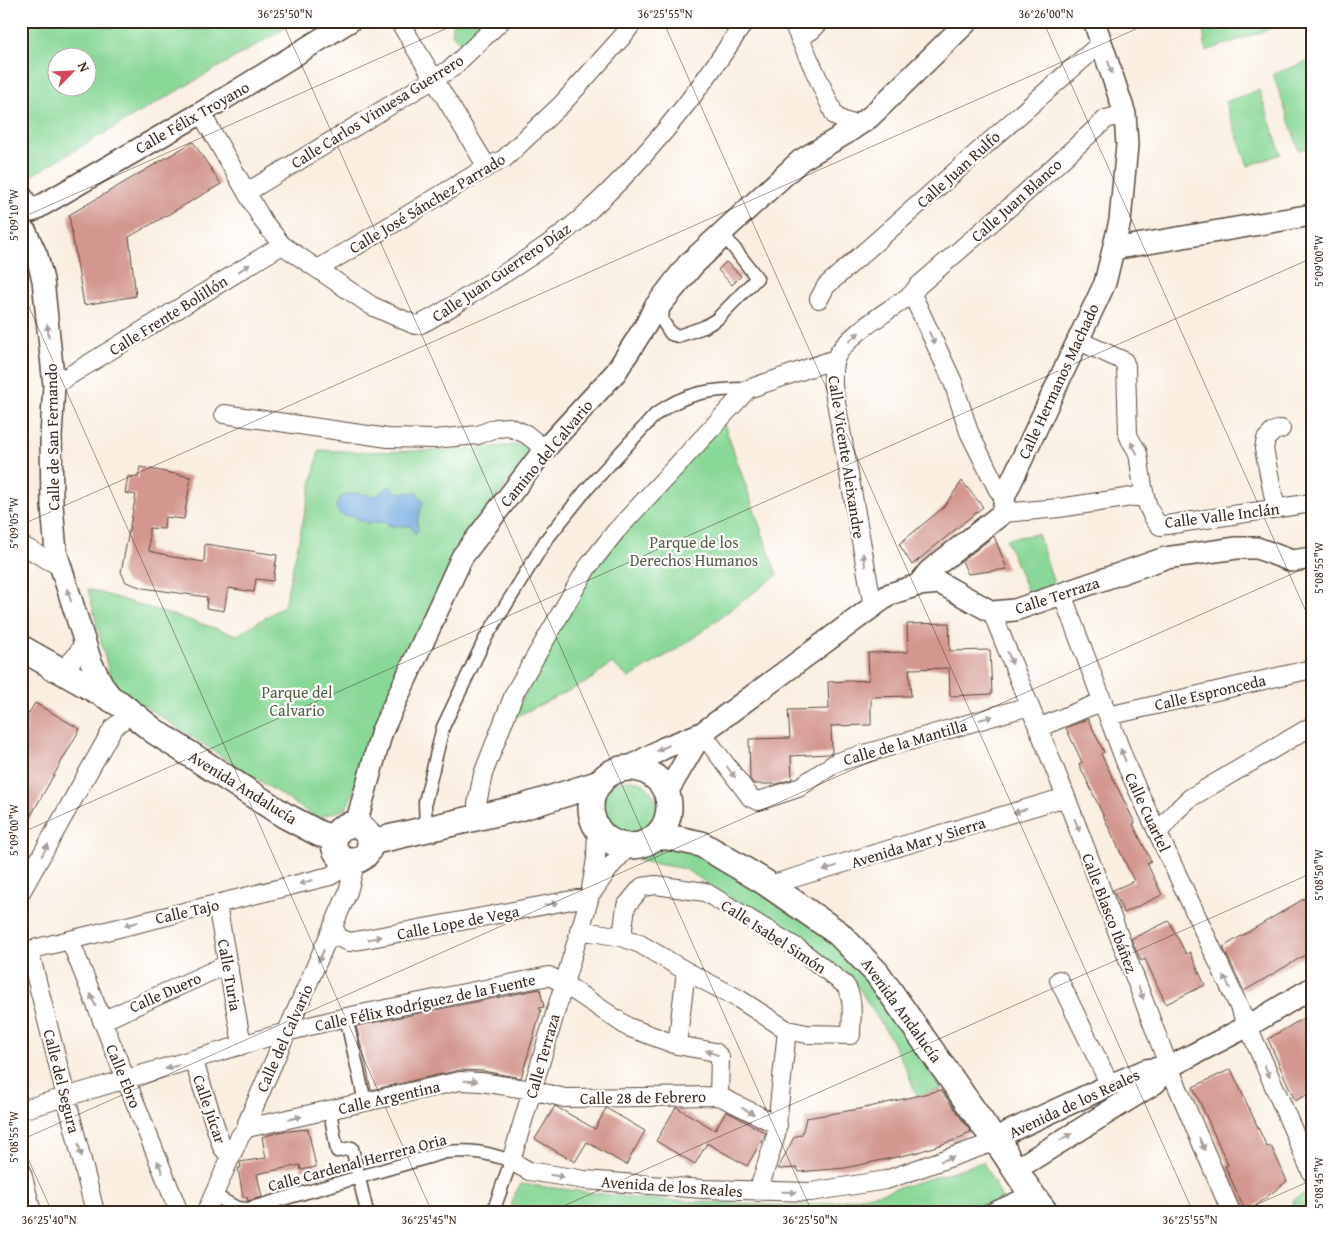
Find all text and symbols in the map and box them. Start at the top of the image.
text: 36°25'50"N [257,5,313,22]
text: 36°25'55"N [637,5,693,22]
text: 36°26'00"N [1018,5,1074,22]
north arrow [48,48,98,98]
street label: Calle Carlos Vinuesa Guerrero [286,48,468,174]
text: N [73,58,95,76]
one-way arrow [1106,60,1114,75]
street label: Calle Félix Troyano [130,75,254,159]
street label: Calle Juan Rulfo [911,125,1005,213]
street label: Calle José Sánchez Parrado [344,147,510,259]
street label: Calle Juan Blanco [965,152,1067,248]
text: 5°09'10"W [5,188,22,241]
street label: Calle Juan Guerrero Díaz [427,217,575,327]
text: 5°09'00"W [1310,234,1327,287]
one-way arrow [238,263,251,273]
street label: Calle Frente Bolillón [104,269,232,361]
street label: Calle Hermanos Machado [1011,299,1105,463]
one-way arrow [44,322,52,338]
one-way arrow [847,331,859,343]
one-way arrow [929,331,937,345]
street label: Calle de San Fernando [39,363,65,511]
street label: Calle Vicente Aleixandre [822,374,872,540]
street label: Camino del Calvario [494,394,598,512]
one-way arrow [1130,440,1138,455]
text: 5°09'05"W [5,496,22,549]
street label: Calle Valle Inclán [1163,496,1281,534]
park label: Parque de los Derechos Humanos [630,530,758,572]
text: 5°08'55"W [1310,541,1327,594]
one-way arrow [860,552,868,567]
street label: Calle Terraza [1012,570,1103,620]
one-way arrow [65,588,73,603]
one-way arrow [1006,651,1014,666]
street label: Calle Espronceda [1152,667,1268,716]
park label: Parque del Calvario [261,680,333,722]
street label: Calle de la Mantilla [840,713,970,771]
one-way arrow [979,714,994,722]
street label: Avenida Andalucía [184,744,302,830]
one-way arrow [656,744,670,752]
one-way arrow [1119,747,1126,762]
one-way arrow [726,765,736,779]
street label: Calle Cuartel [1119,768,1177,856]
text: 5°09'00"W [5,803,22,856]
one-way arrow [1012,808,1027,816]
street label: Avenida Mar y Sierra [848,810,989,874]
one-way arrow [1073,818,1081,833]
one-way arrow [41,843,49,857]
text: 5°08'50"W [1310,848,1327,901]
street label: Calle Blasco Ibáñez [1076,850,1144,976]
one-way arrow [823,864,838,872]
one-way arrow [299,878,314,886]
street label: Calle Tajo [153,892,221,930]
street label: Calle Isabel Simón [717,893,831,979]
street label: Calle Lope de Vega [395,898,522,946]
one-way arrow [544,900,559,908]
one-way arrow [124,920,139,928]
one-way arrow [367,933,383,941]
street label: Calle Turia [212,937,248,1013]
one-way arrow [316,949,324,963]
street label: Avenida Andalucía [856,953,948,1068]
street label: Calle Duero [125,965,205,1019]
street label: Calle Félix Rodríguez de la Fuente [312,967,538,1037]
one-way arrow [1223,975,1231,989]
street label: Calle del Calvario [250,980,318,1096]
one-way arrow [1137,986,1145,1001]
one-way arrow [89,993,97,1007]
street label: Calle Terraza [518,1010,566,1101]
street label: Calle del Segura [38,1027,87,1136]
street label: Calle Ebro [100,1040,148,1112]
one-way arrow [704,1049,719,1057]
street label: Avenida de los Reales [1005,1062,1143,1144]
one-way arrow [165,1063,180,1071]
one-way arrow [1264,1064,1272,1078]
street label: Calle Júcar [187,1071,233,1147]
street label: Calle Argentina [336,1074,443,1120]
one-way arrow [463,1078,479,1086]
street label: Calle 28 de Febrero [580,1084,706,1110]
one-way arrow [741,1106,756,1115]
text: 5°08'55"W [5,1110,22,1163]
one-way arrow [287,1114,302,1122]
street label: Calle Cardenal Herrera Oria [265,1126,449,1197]
one-way arrow [1060,1133,1073,1142]
one-way arrow [1199,1136,1207,1151]
one-way arrow [76,1143,84,1158]
one-way arrow [939,1155,954,1162]
text: 5°08'45"W [1310,1156,1327,1209]
one-way arrow [156,1160,164,1174]
street label: Avenida de los Reales [600,1169,744,1203]
one-way arrow [549,1172,565,1180]
one-way arrow [781,1188,797,1196]
text: 36°25'40"N [21,1211,77,1228]
text: 36°25'45"N [401,1211,457,1228]
text: 36°25'50"N [782,1211,838,1228]
text: 36°25'55"N [1162,1211,1218,1228]

